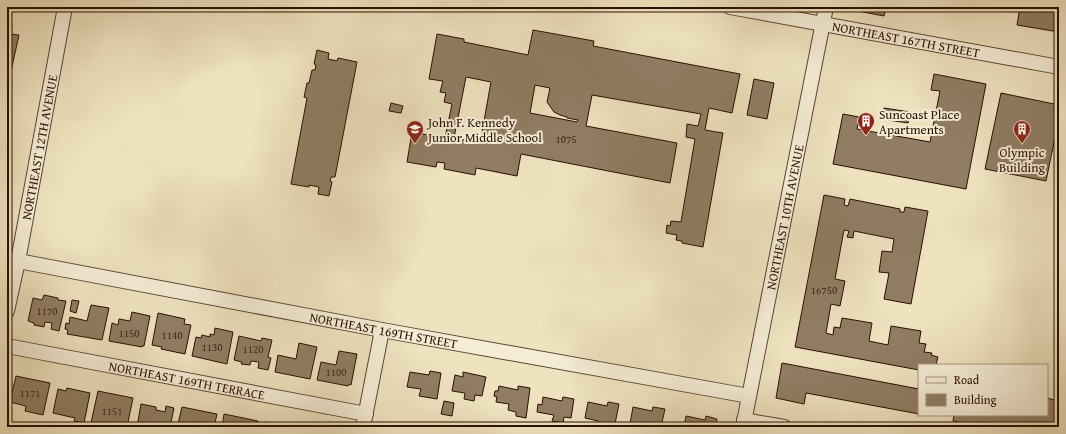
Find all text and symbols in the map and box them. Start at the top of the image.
street label: NORTHEAST 167TH STREET [831,17,982,63]
street label: NORTHEAST 12TH AVENUE [17,73,62,221]
place label: Suncoast Place Apartments [879,105,959,139]
building icon: Suncoast Place Apartments [856,111,876,136]
place label: John F. Kennedy Junior Middle School [426,113,542,147]
school or university icon: John F. Kennedy Junior Middle School [405,119,425,144]
building icon: Olympic Building [1012,119,1032,144]
house number: 1075 [555,131,577,147]
street label: NORTHEAST 10TH AVENUE [761,143,809,291]
place label: Olympic Building [999,143,1046,177]
house number: 16750 [811,282,837,298]
house number: 1170 [36,303,58,319]
street label: NORTHEAST 169TH STREET [308,307,459,353]
house number: 1150 [118,325,140,341]
house number: 1140 [161,327,183,343]
house number: 1130 [201,339,223,355]
house number: 1120 [242,341,264,357]
street label: NORTHEAST 169TH TERRACE [107,356,267,405]
house number: 1100 [325,364,347,380]
legend [918,364,1048,416]
text: Road [954,371,980,388]
house number: 1171 [19,385,41,401]
text: Building [954,391,997,408]
house number: 1151 [101,403,123,419]

